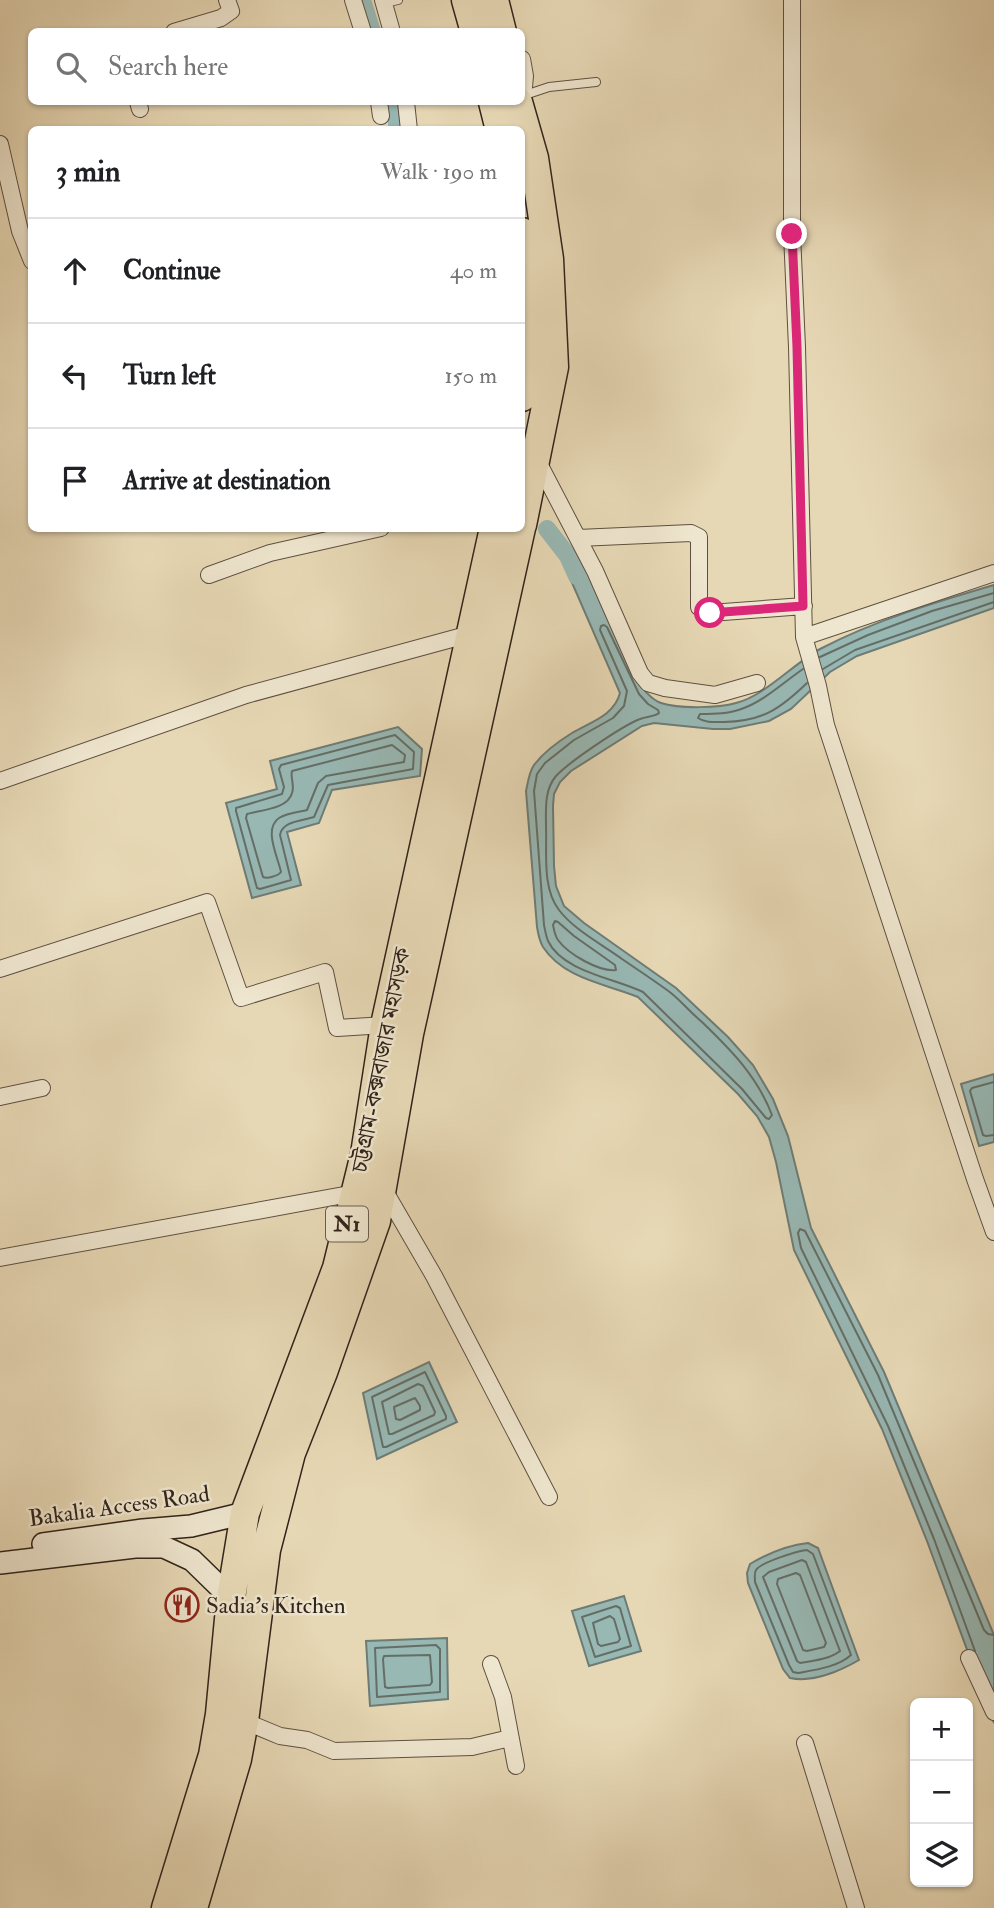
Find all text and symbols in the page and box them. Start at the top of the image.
search box [28,28,525,105]
icon: search [52,48,90,86]
text: Search here [108,51,228,83]
text: 3 min [56,153,121,190]
text: Walk · 190 m [381,157,497,186]
route end [776,218,807,249]
icon: ahead [56,252,94,290]
text: Continue [123,255,221,287]
text: 40 m [450,256,497,285]
icon: left [56,357,94,395]
text: Turn left [123,360,216,392]
text: 150 m [444,361,497,390]
icon: arrive [56,462,94,500]
text: Arrive at destination [123,465,331,497]
route start [694,597,725,628]
street label: চট্টগ্রাম-কক্সবাজার মহাসড়ক [345,944,417,1176]
road number: N1 [326,1206,368,1242]
street label: Bakalia Access Road [27,1479,211,1533]
restaurant icon: Sadia's Kitchen [163,1586,201,1624]
place label: Sadia's Kitchen [206,1591,346,1620]
map controls [910,1698,973,1887]
button: + [910,1698,973,1761]
button: − [910,1761,973,1824]
button: layers [910,1824,973,1887]

